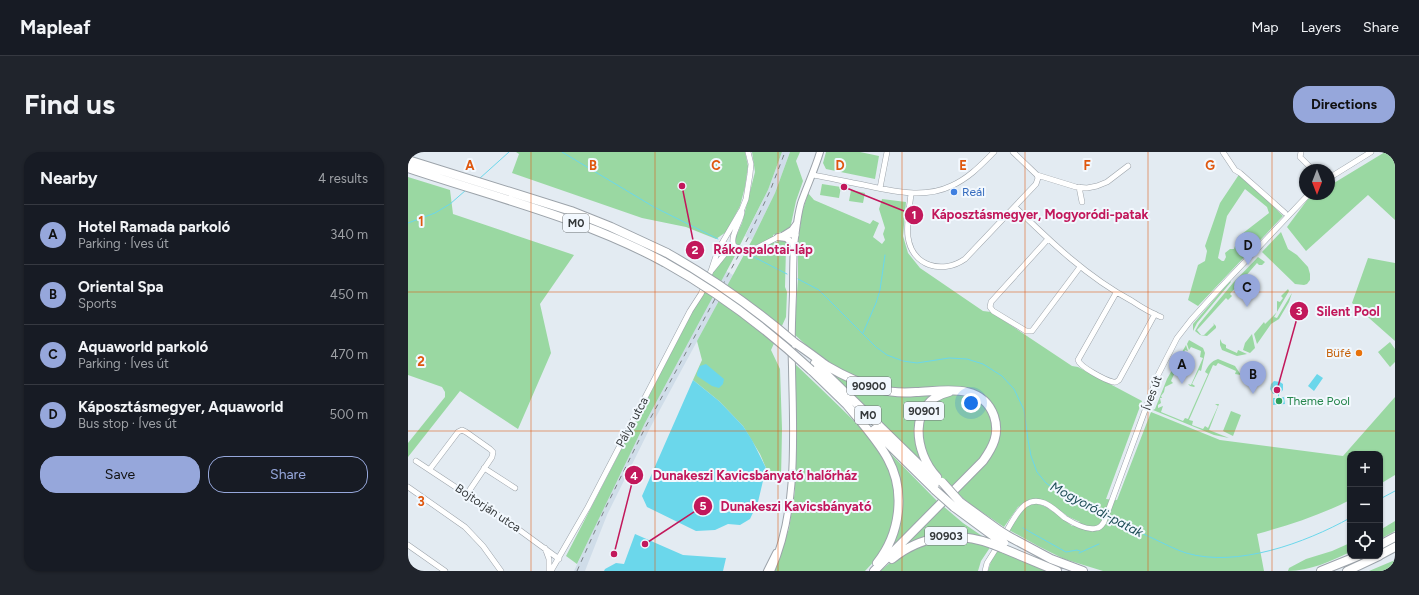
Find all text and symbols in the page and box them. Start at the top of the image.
text: Mapleaf [20,16,91,39]
text: Map [1251,19,1279,36]
text: Layers [1301,19,1341,36]
text: Share [1363,19,1399,36]
button: Directions [1293,86,1395,123]
text: Find us [24,87,115,121]
text: A [465,158,475,173]
text: B [589,158,597,173]
text: C [711,158,721,173]
text: D [835,158,845,173]
text: E [959,158,967,173]
text: F [1083,158,1091,173]
text: G [1205,158,1215,173]
north arrow [1299,164,1335,200]
text: Nearby [40,168,98,188]
text: 4 results [318,171,368,186]
place label: Reál [962,185,985,199]
marker: Reál [949,187,959,197]
callout: Káposztásmegyer, Mogyoródi-patak [904,202,1157,227]
text: Káposztásmegyer, Mogyoródi-patak [931,207,1149,222]
text: 1 [911,208,917,222]
text: 1 [418,214,424,229]
road number: M0 [563,214,589,232]
text: Hotel Ramada parkoló [78,218,230,236]
text: A [48,227,58,242]
text: 340 m [330,227,368,242]
pin: D [1235,232,1261,265]
text: Parking · Íves út [78,236,169,251]
callout: Rákospalotai-láp [685,237,821,262]
text: Rákospalotai-láp [713,242,813,257]
text: 2 [692,243,699,257]
pin: C [1234,274,1260,307]
text: Oriental Spa [78,278,164,296]
text: B [49,287,57,302]
text: 450 m [330,287,368,302]
text: Sports [78,296,117,311]
callout: Silent Pool [1289,299,1388,324]
text: 3 [1296,304,1303,318]
text: Silent Pool [1316,304,1380,319]
text: Aquaworld parkoló [78,338,208,356]
place label: Büfé [1326,346,1351,360]
text: C [48,347,58,362]
text: 470 m [330,347,368,362]
marker: Büfé [1354,348,1364,358]
pin: A [1169,351,1195,384]
text: 2 [417,354,425,369]
text: Parking · Íves út [78,356,169,371]
pin: B [1240,361,1266,394]
street label: Íves út [1139,373,1165,412]
road number: 90900 [847,377,891,395]
your location [961,393,981,413]
place label: Theme Pool [1287,394,1350,408]
street label: Pálya utca [613,395,651,449]
marker: Theme Pool [1274,396,1284,406]
text: Káposztásmegyer, Aquaworld [78,398,283,416]
road number: 90901 [904,402,944,420]
road number: M0 [855,406,881,424]
text: D [48,407,58,422]
text: 500 m [330,407,368,422]
text: Bus stop · Íves út [78,416,177,431]
map controls [1347,451,1383,559]
button: + [1347,451,1383,487]
button: Save [40,456,200,493]
button: Share [208,456,368,493]
callout: Dunakeszi Kavicsbányató halőrház [624,463,865,488]
text: Dunakeszi Kavicsbányató halőrház [653,468,857,483]
text: 4 [630,469,638,483]
water label: Mogyoródi-patak [1048,479,1146,540]
street label: Bojtorján utca [453,481,523,535]
button: − [1347,487,1383,523]
text: 3 [417,494,425,509]
callout: Dunakeszi Kavicsbányató [693,494,880,519]
text: 5 [700,499,707,513]
text: Dunakeszi Kavicsbányató [721,499,872,514]
button: locate [1347,523,1383,559]
road number: 90903 [925,527,967,545]

